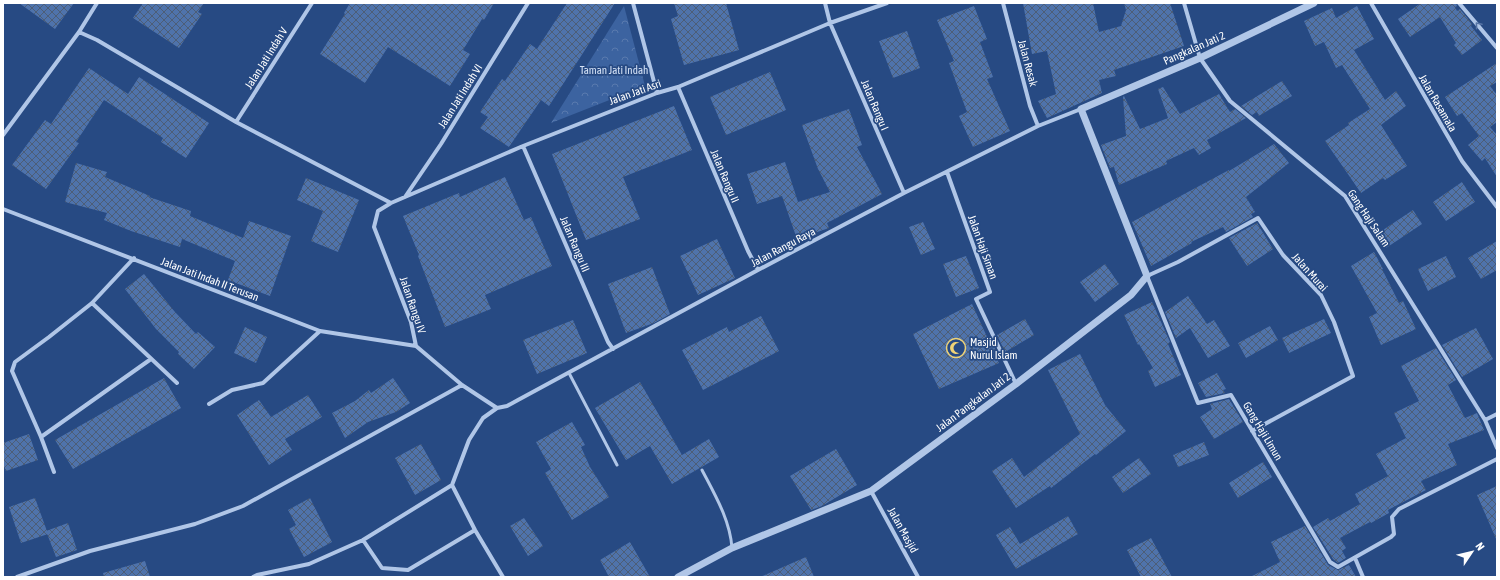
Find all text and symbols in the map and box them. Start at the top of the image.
one-way arrow [1476,23,1483,30]
street label: Jalan Jati Indah V [242,25,290,91]
street label: Pangkalan Jati 2 [1161,29,1227,67]
street label: Jalan Resak [1016,38,1040,88]
street label: Jalan Jati Indah VI [436,62,484,130]
park label: Taman Jati Indah [580,64,648,76]
street label: Jalan Rasamala [1417,72,1459,134]
street label: Jalan Jati Asri [607,77,663,107]
street label: Jalan Rangu I [859,78,891,132]
street label: Jalan Rangu II [708,148,742,204]
street label: Gang Haji Salam [1345,187,1393,249]
street label: Jalan Haji Siman [966,213,1000,281]
street label: Jalan Rangu III [558,214,592,274]
street label: Jalan Rangu Raya [749,225,817,269]
street label: Jalan Murai [1290,251,1330,293]
street label: Jalan Jati Indah II Terusan [159,255,261,303]
street label: Jalan Rangu IV [398,275,429,336]
place label: Masjid Nurul Islam [970,336,1018,361]
mosque icon: Masjid Nurul Islam [945,337,967,359]
street label: Jalan Pangkalan Jati 2 [934,370,1012,434]
street label: Gang Haji Limun [1241,400,1285,462]
street label: Jalan Masjid [886,505,920,555]
north arrow [1452,532,1492,572]
text: N [1473,540,1487,552]

